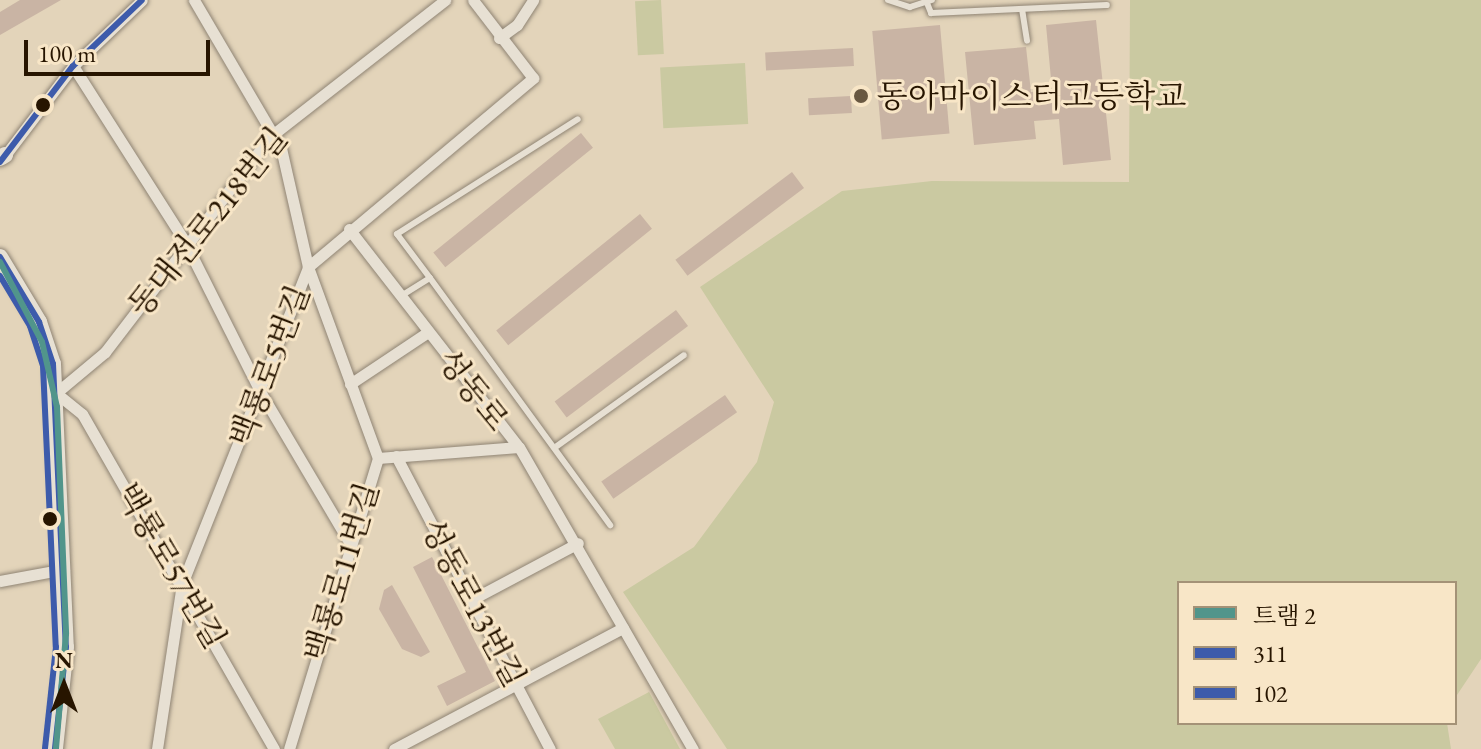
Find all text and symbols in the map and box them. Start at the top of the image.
scale bar [28,24,214,74]
text: 100 m [38,38,96,69]
place label: 동아마이스터고등학교 [877,77,1186,115]
marker: 동아마이스터고등학교 [852,87,870,105]
unlabelled marker [35,97,51,113]
street label: 동대전로218번길 [120,120,296,324]
street label: 백룡로5번길 [222,280,318,452]
street label: 성동로 [429,342,517,438]
street label: 백룡로57번길 [108,476,234,656]
street label: 백룡로11번길 [297,478,387,666]
unlabelled marker [42,511,58,527]
street label: 성동로13번길 [413,512,533,694]
legend [1177,581,1457,725]
text: 트램 2 [1253,600,1316,631]
text: 311 [1253,638,1288,669]
north arrow [24,645,104,725]
text: N [55,646,73,675]
text: 102 [1253,678,1288,709]

